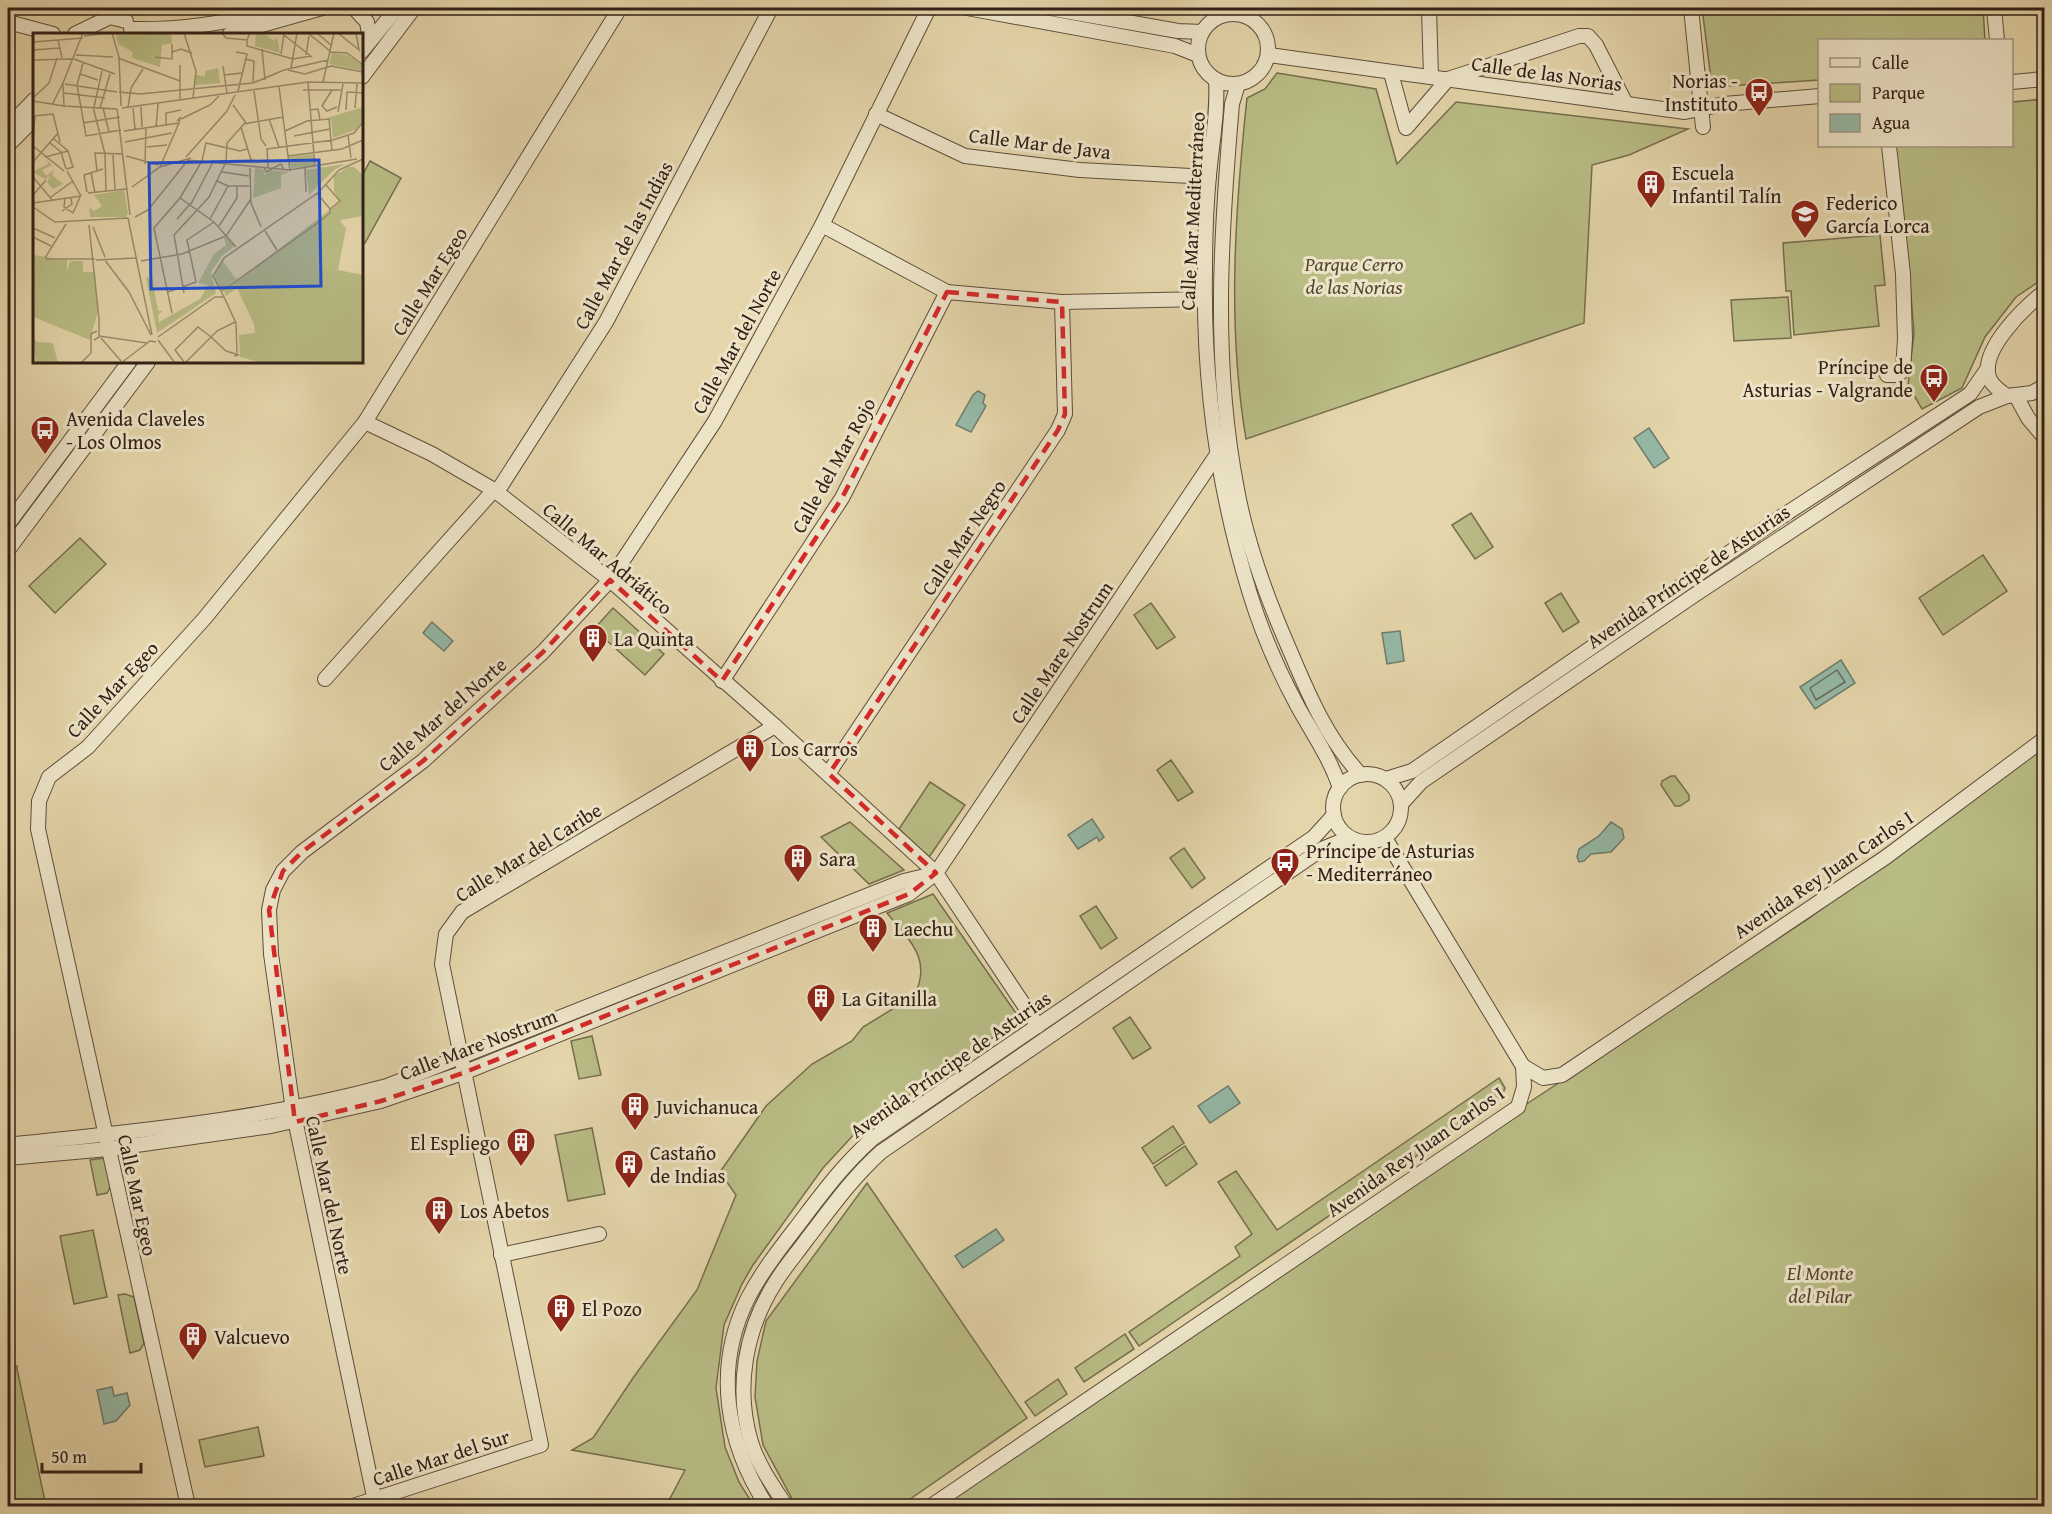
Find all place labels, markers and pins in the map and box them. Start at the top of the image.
place label: Norias - Instituto [1665,66,1738,118]
bus stop icon: Norias - Instituto [1743,76,1775,118]
place label: Escuela Infantil Talín [1672,158,1782,210]
building icon: Escuela Infantil Talín [1635,168,1667,210]
place label: Federico García Lorca [1826,188,1930,240]
school or university icon: Federico García Lorca [1789,198,1821,240]
place label: Príncipe de Asturias - Valgrande [1742,352,1913,404]
bus stop icon: Príncipe de Asturias - Valgrande [1918,362,1950,404]
place label: Avenida Claveles - Los Olmos [66,404,205,456]
bus stop icon: Avenida Claveles - Los Olmos [29,414,61,456]
building icon: La Quinta [577,622,609,664]
place label: La Quinta [614,624,694,653]
building icon: Los Carros [734,732,766,774]
place label: Los Carros [771,734,858,763]
place label: Príncipe de Asturias - Mediterráneo [1306,836,1475,888]
building icon: Sara [782,842,814,884]
place label: Sara [819,844,856,873]
bus stop icon: Príncipe de Asturias - Mediterráneo [1269,846,1301,888]
building icon: Laechu [857,912,889,954]
place label: Laechu [894,914,953,943]
building icon: La Gitanilla [805,982,837,1024]
place label: La Gitanilla [842,984,938,1013]
building icon: Juvichanuca [619,1090,651,1132]
place label: Juvichanuca [653,1092,759,1121]
building icon: El Espliego [505,1126,537,1168]
place label: El Espliego [410,1128,500,1157]
place label: Castaño de Indias [650,1138,726,1190]
building icon: Castaño de Indias [613,1148,645,1190]
building icon: Los Abetos [423,1194,455,1236]
place label: Los Abetos [460,1196,549,1225]
building icon: El Pozo [545,1292,577,1334]
place label: El Pozo [582,1294,642,1323]
building icon: Valcuevo [177,1320,209,1362]
place label: Valcuevo [214,1322,290,1351]

